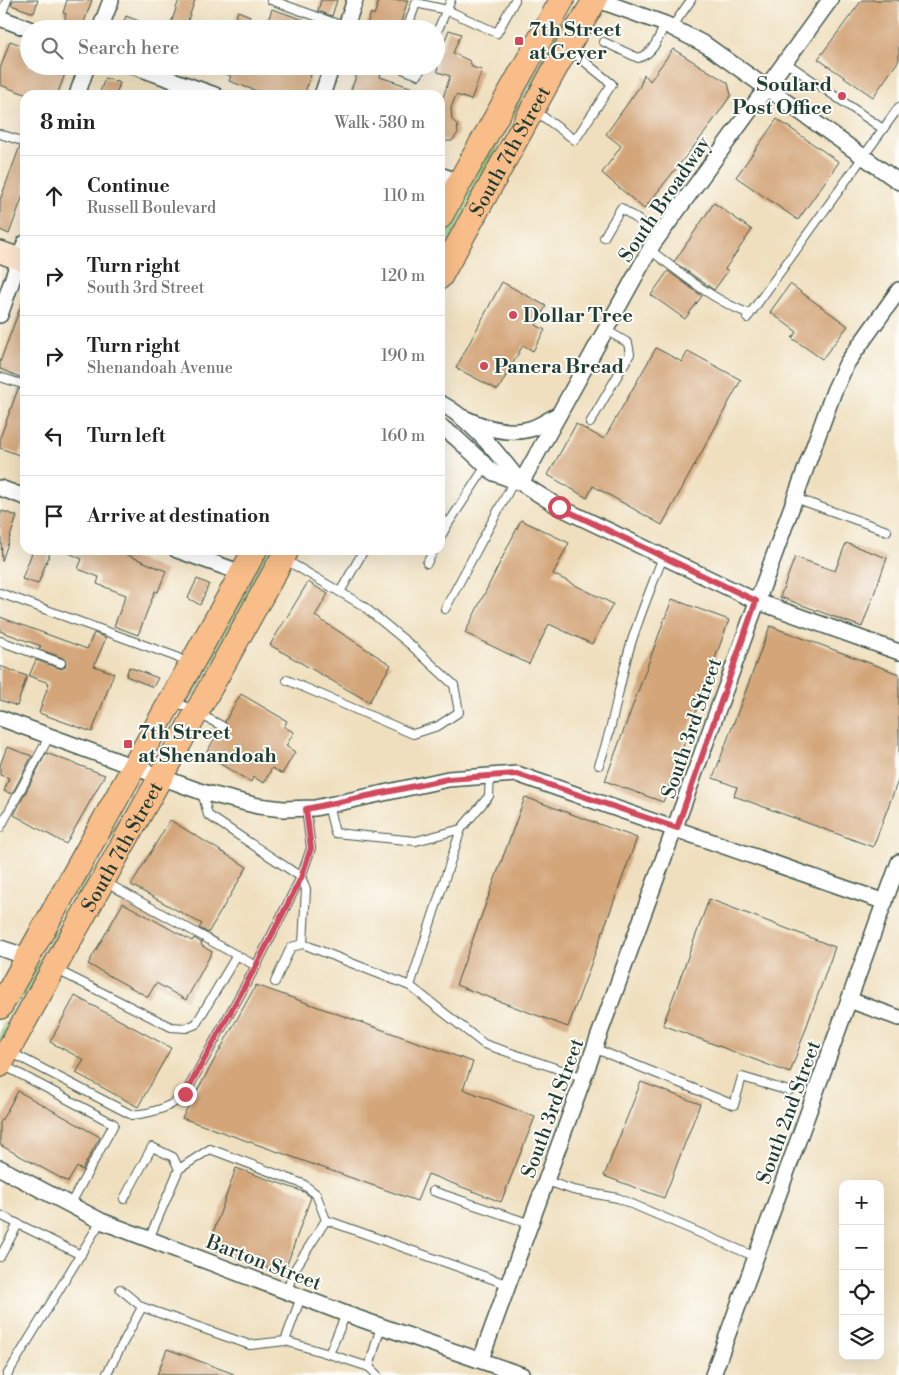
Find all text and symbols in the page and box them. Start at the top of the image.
place label: 7th Street at Geyer [529,18,622,66]
search box [20,20,445,75]
icon: search [38,34,66,62]
marker: 7th Street at Geyer [513,35,525,47]
text: Search here [78,36,179,60]
place label: Soulard Post Office [732,73,832,121]
street label: South 7th Street [465,82,557,221]
marker: Soulard Post Office [836,90,848,102]
text: 8 min [40,110,95,136]
text: Walk · 580 m [335,113,425,133]
street label: South Broadway [614,132,717,268]
text: Continue [87,174,170,198]
icon: ahead [40,182,68,210]
text: 110 m [383,186,425,206]
text: Russell Boulevard [87,198,216,218]
text: Turn right [87,254,180,278]
icon: right [40,262,68,290]
text: 120 m [381,266,425,286]
text: South 3rd Street [87,278,204,298]
place label: Dollar Tree [523,304,633,329]
marker: Dollar Tree [507,309,519,321]
text: Turn right [87,334,180,358]
icon: right [40,342,68,370]
text: 190 m [381,346,425,366]
place label: Panera Bread [494,355,624,380]
text: Shenandoah Avenue [87,358,233,378]
marker: Panera Bread [478,360,490,372]
icon: left [40,422,68,450]
text: Turn left [87,424,166,448]
text: 160 m [381,426,425,446]
route start [548,496,571,519]
icon: arrive [40,502,68,530]
text: Arrive at destination [87,504,270,528]
street label: South 3rd Street [657,655,728,802]
place label: 7th Street at Shenandoah [138,721,277,769]
marker: 7th Street at Shenandoah [122,738,134,750]
street label: South 7th Street [77,778,169,917]
street label: South 3rd Street [517,1035,590,1182]
street label: South 2nd Street [752,1037,827,1188]
route end [174,1083,197,1106]
map controls [839,1180,884,1360]
button: + [839,1180,884,1225]
button: − [839,1225,884,1270]
street label: Barton Street [201,1230,325,1297]
button: locate [839,1270,884,1315]
button: layers [839,1315,884,1360]

